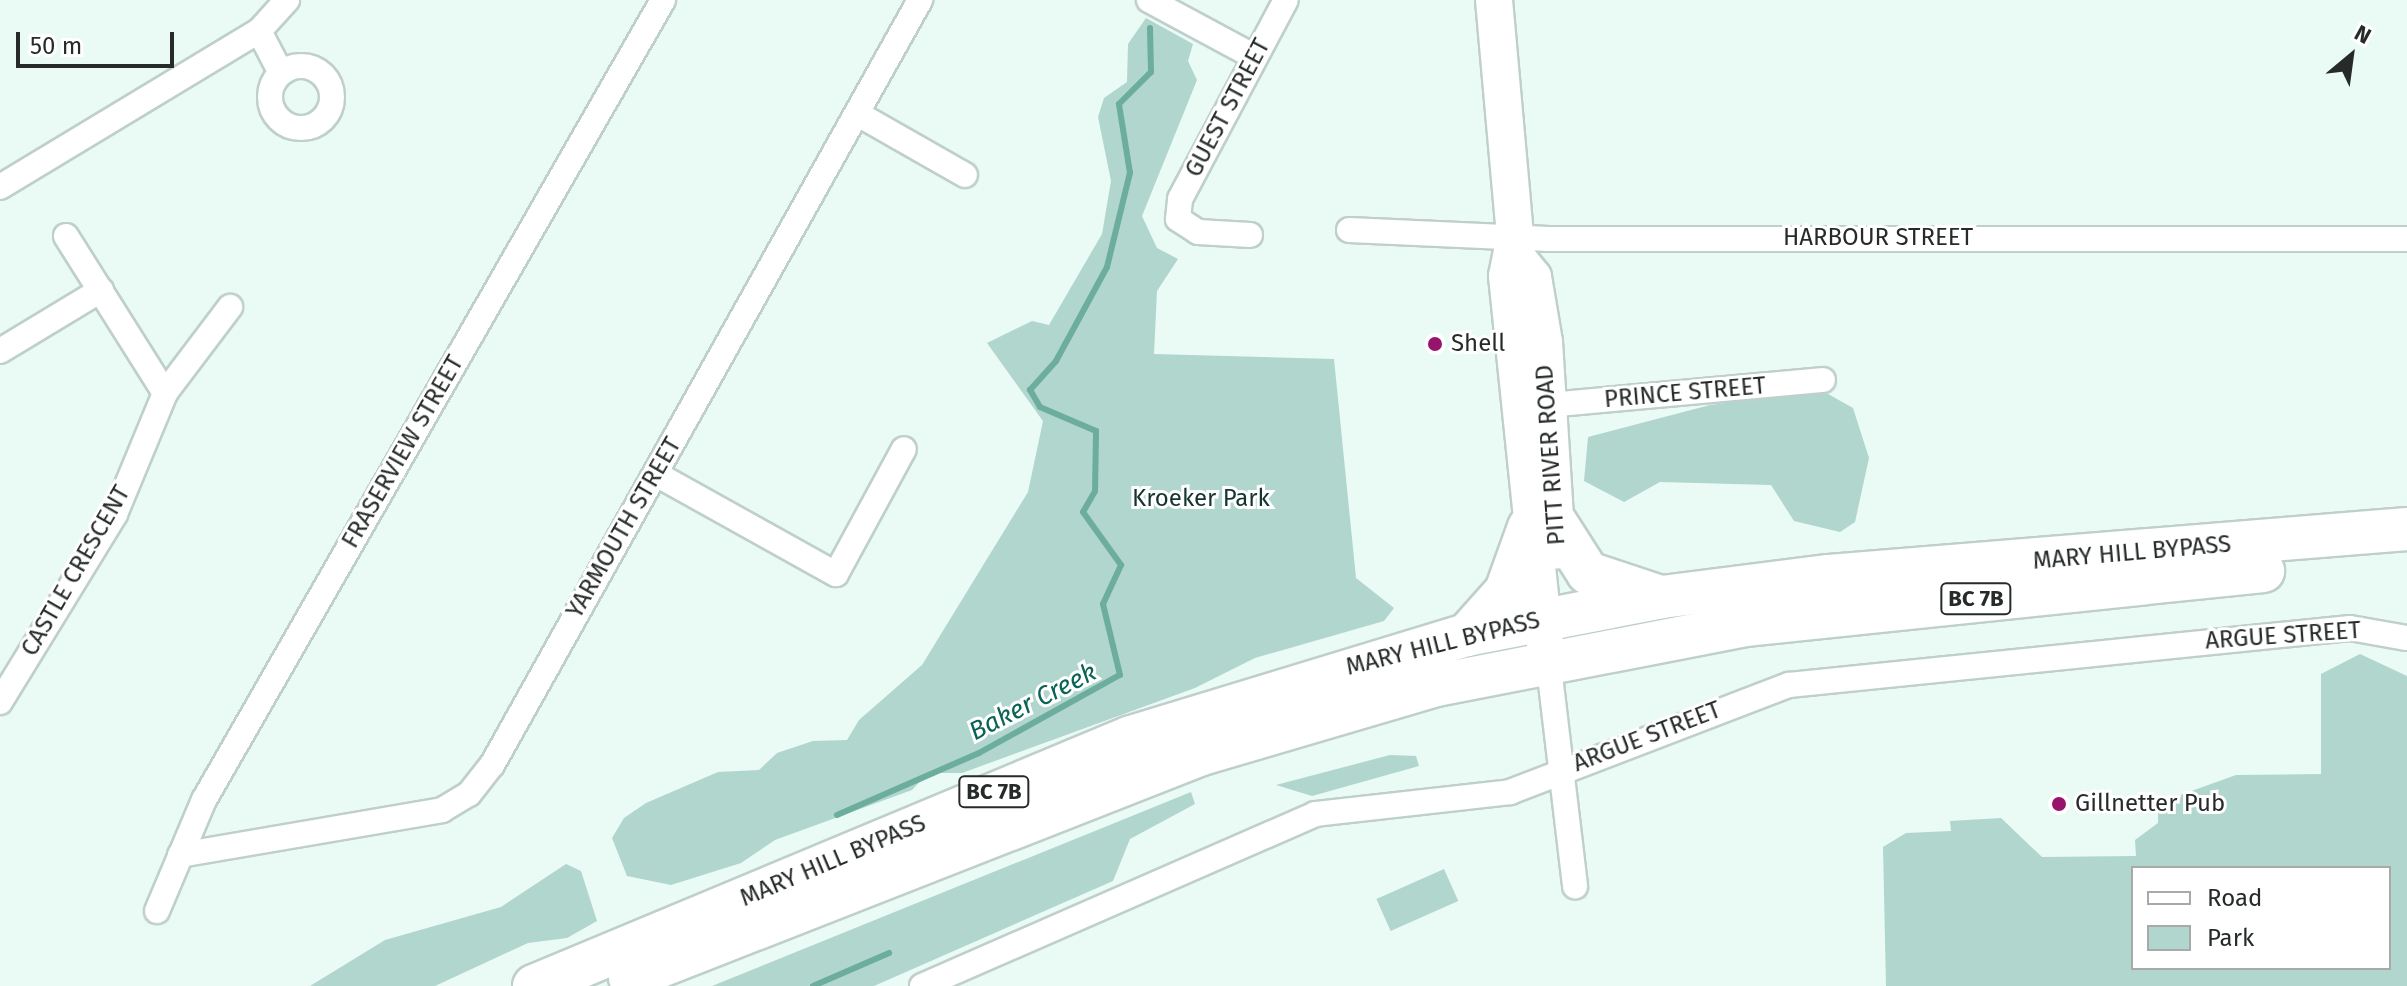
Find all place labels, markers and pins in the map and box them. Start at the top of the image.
place label: Shell [1451,330,1505,358]
marker: Shell [1426,335,1444,353]
place label: Gillnetter Pub [2075,790,2225,818]
marker: Gillnetter Pub [2050,795,2068,813]

